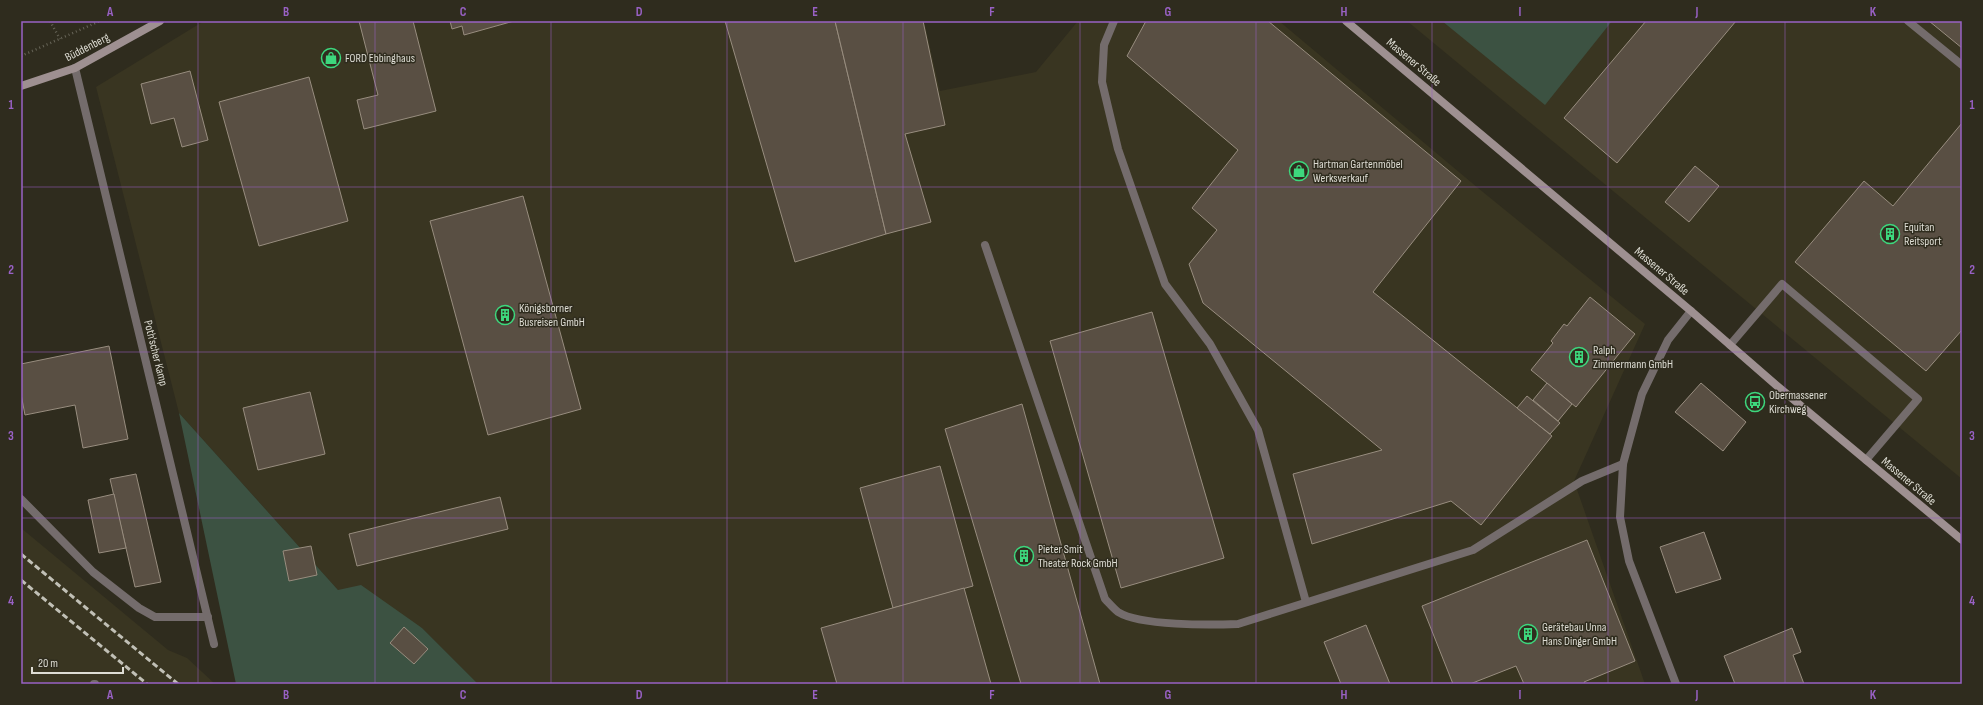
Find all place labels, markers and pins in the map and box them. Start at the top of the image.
shop icon: FORD Ebbinghaus [320,47,342,69]
place label: FORD Ebbinghaus [345,51,415,66]
place label: Hartman Gartenmöbel Werksverkauf [1313,157,1403,186]
shop icon: Hartman Gartenmöbel Werksverkauf [1288,160,1310,182]
place label: Equitan Reitsport [1904,220,1942,249]
building icon: Equitan Reitsport [1879,223,1901,245]
place label: Königsborner Busreisen GmbH [519,301,585,330]
building icon: Königsborner Busreisen GmbH [494,304,516,326]
place label: Ralph Zimmermann GmbH [1593,343,1673,372]
building icon: Ralph Zimmermann GmbH [1568,346,1590,368]
place label: Obermassener Kirchweg [1769,388,1828,417]
bus stop icon: Obermassener Kirchweg [1744,391,1766,413]
place label: Pieter Smit Theater Rock GmbH [1038,542,1118,571]
building icon: Pieter Smit Theater Rock GmbH [1013,545,1035,567]
place label: Gerätebau Unna Hans Dinger GmbH [1542,620,1617,649]
building icon: Gerätebau Unna Hans Dinger GmbH [1517,623,1539,645]

